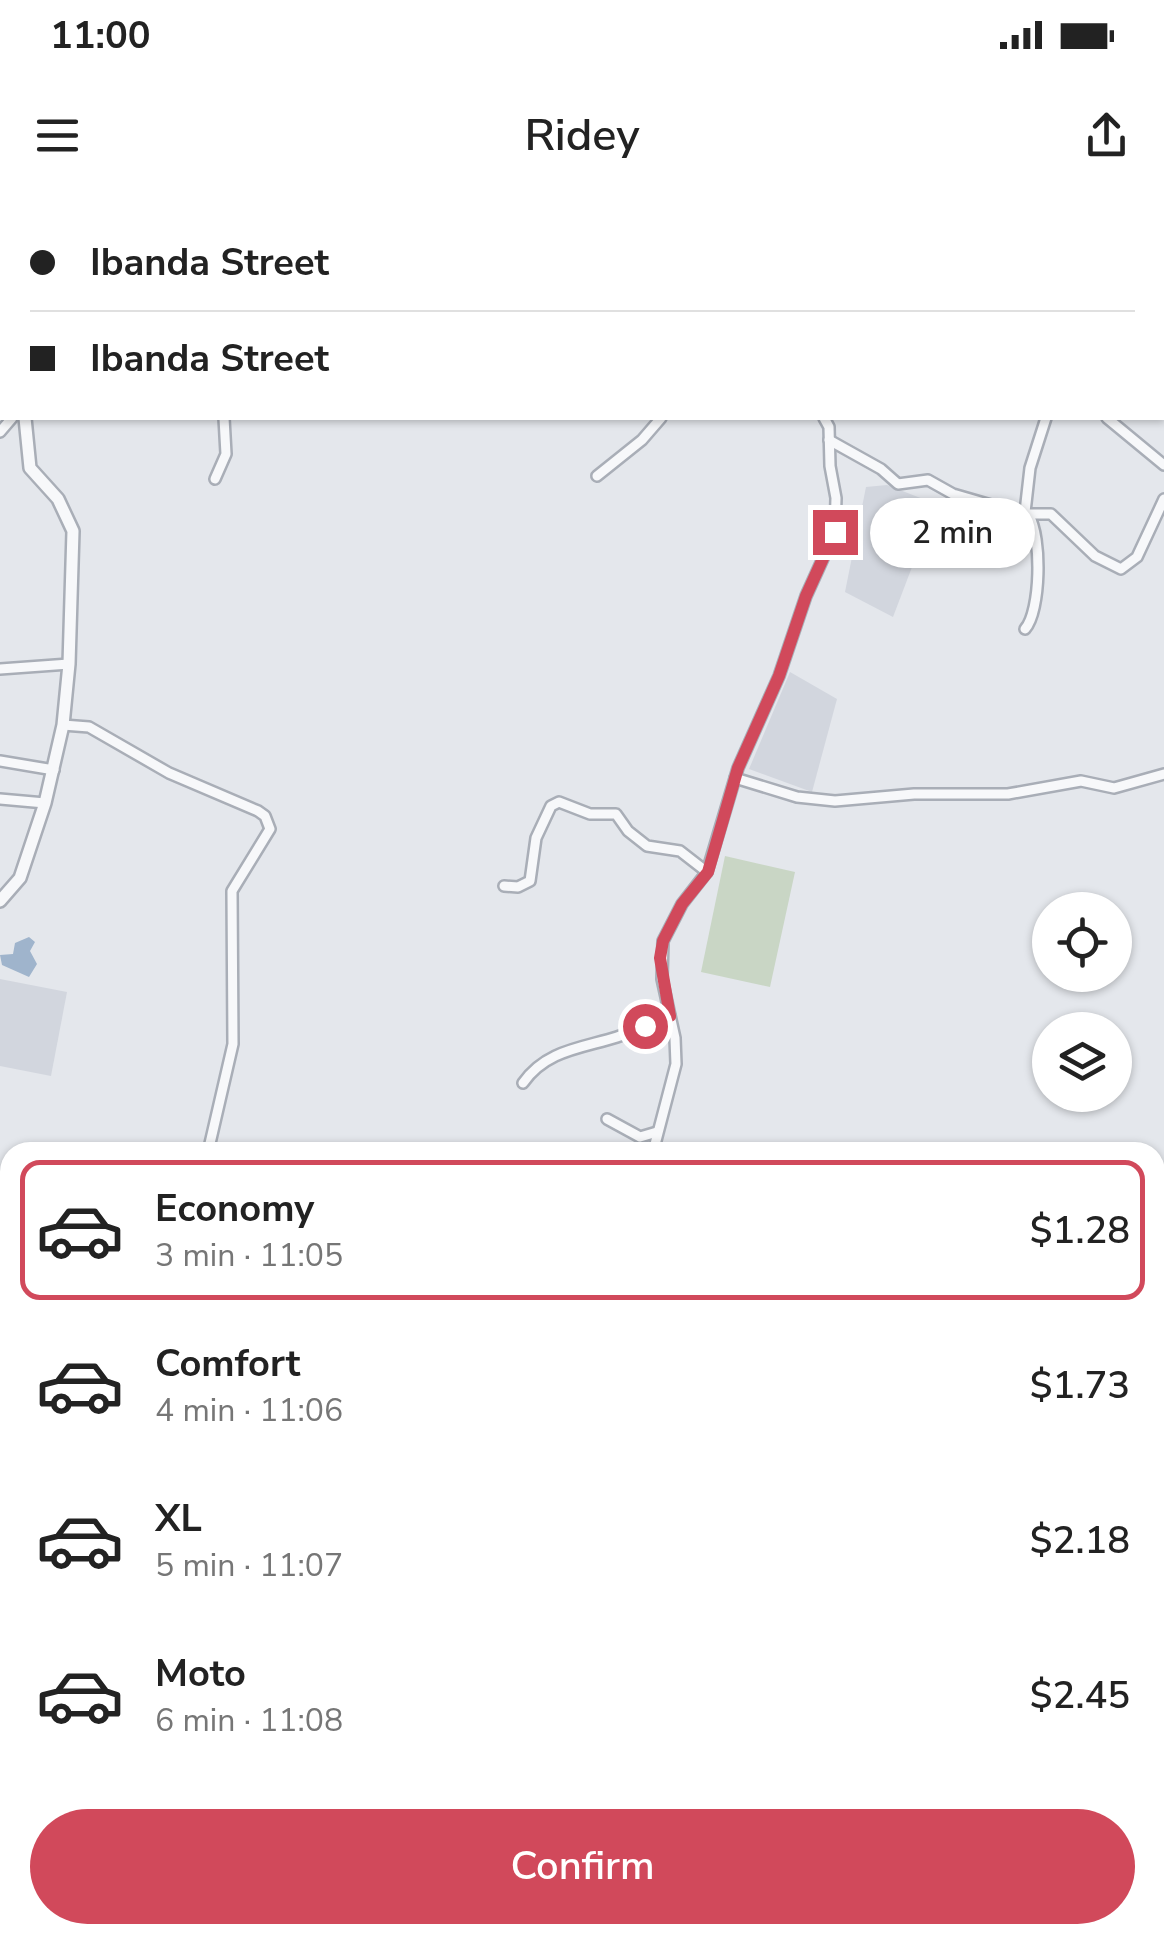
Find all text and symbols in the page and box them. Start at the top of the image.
text: 11:00 [50,10,151,61]
text: Ridey [524,105,640,166]
icon: menu [30,108,85,163]
icon: share [1079,108,1134,163]
text: Ibanda Street [90,237,329,288]
text: Ibanda Street [90,333,329,384]
callout: 2 min [870,497,1035,567]
route end [813,510,858,555]
text: 2 min [912,511,993,554]
map controls [1032,892,1132,1112]
button: locate [1032,892,1132,992]
route start [623,1004,668,1049]
button: layers [1032,1012,1132,1112]
text: Economy [155,1183,314,1234]
icon: car [35,1185,125,1275]
text: $1.28 [1030,1205,1130,1256]
text: 3 min · 11:05 [155,1234,343,1277]
text: Comfort [155,1338,300,1389]
icon: car [35,1340,125,1430]
text: $1.73 [1030,1360,1130,1411]
text: 4 min · 11:06 [155,1389,343,1432]
text: XL [155,1493,202,1544]
icon: car [35,1495,125,1585]
text: $2.18 [1030,1515,1130,1566]
text: 5 min · 11:07 [155,1544,343,1587]
text: Moto [155,1648,246,1699]
icon: car [35,1650,125,1740]
text: $2.45 [1030,1670,1130,1721]
text: 6 min · 11:08 [155,1699,343,1742]
button: Confirm [30,1809,1135,1924]

